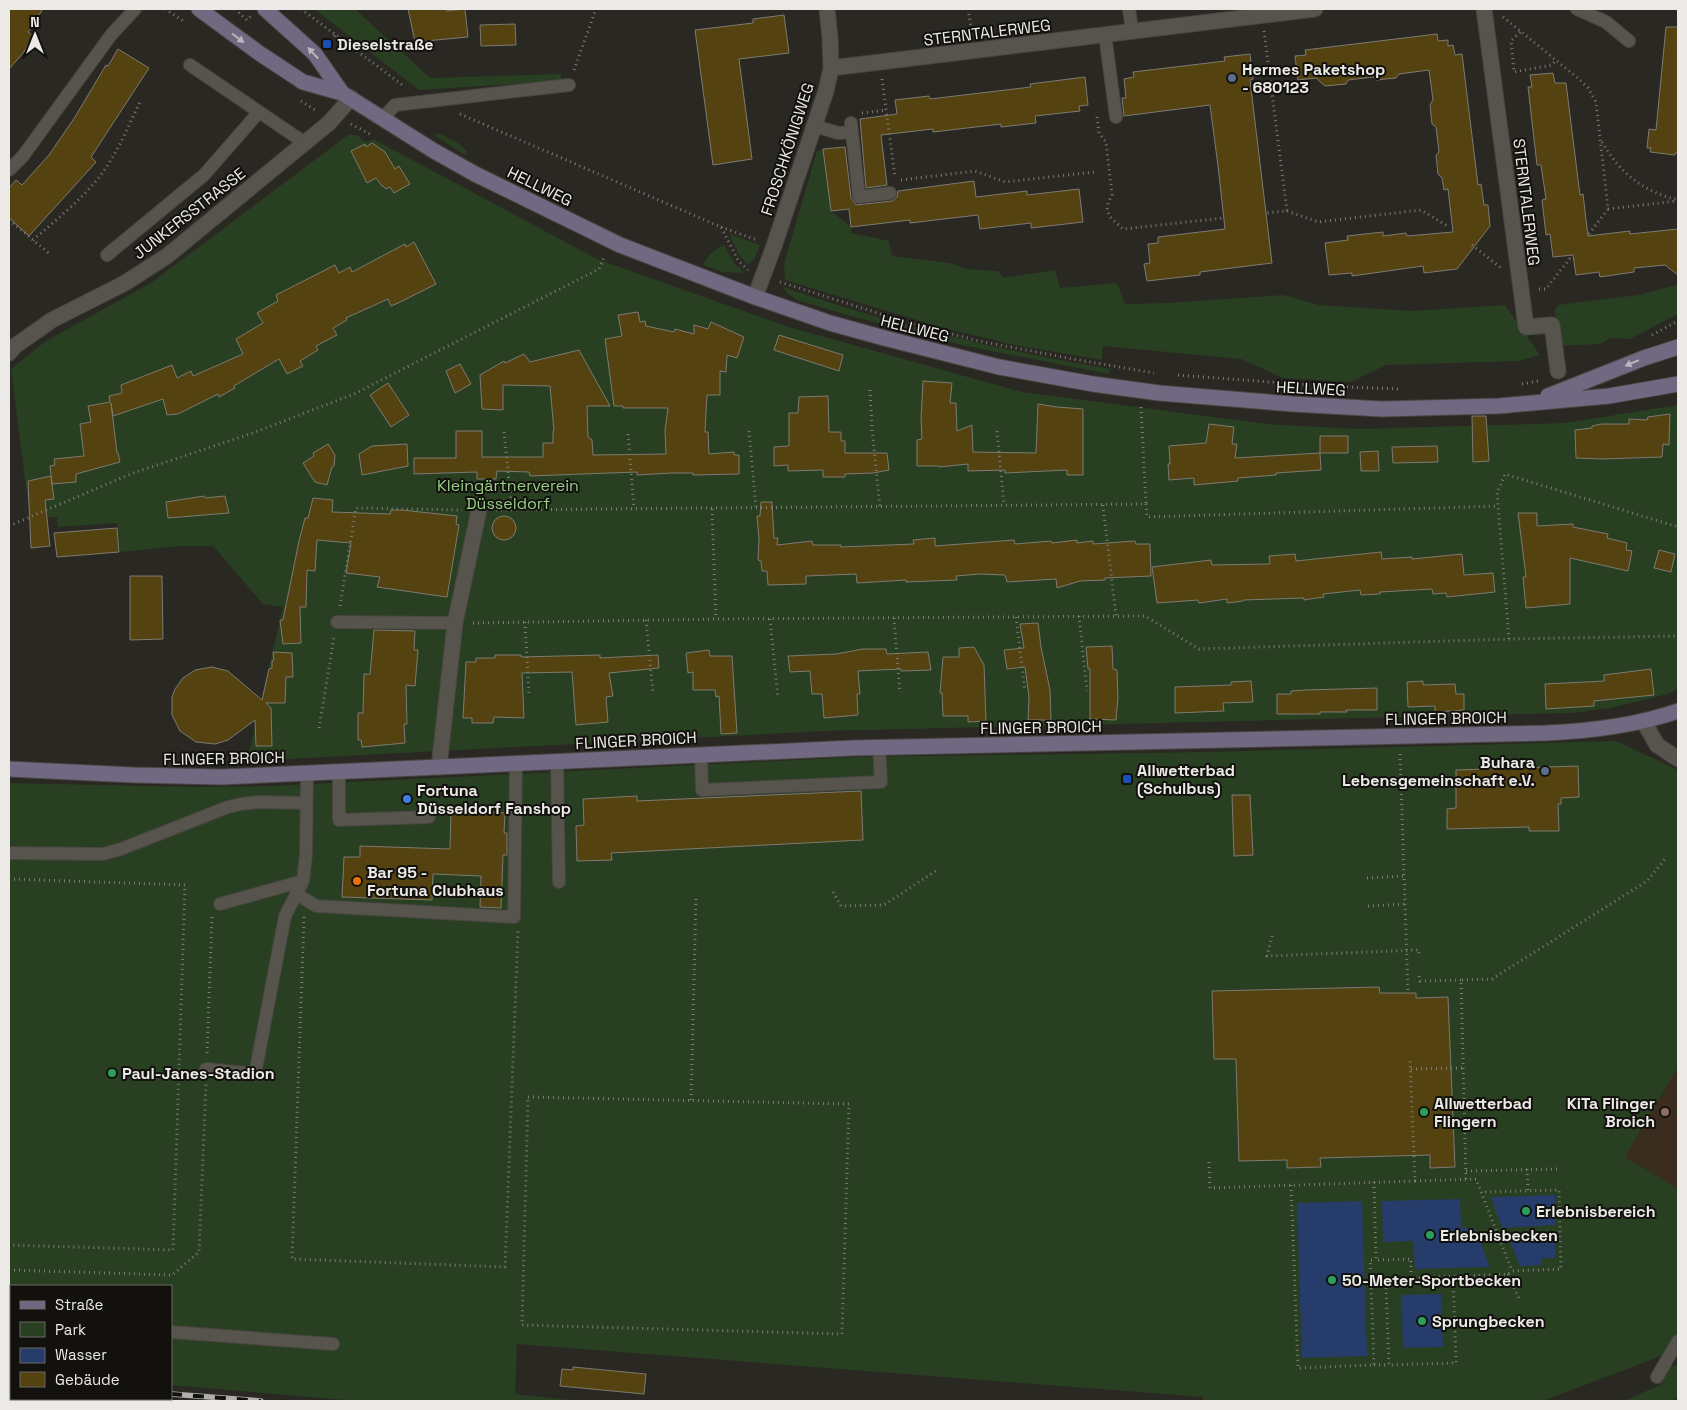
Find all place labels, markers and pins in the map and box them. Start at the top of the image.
place label: Dieselstraße [337,34,434,55]
marker: Dieselstraße [321,38,333,50]
place label: Hermes Paketshop - 680123 [1242,59,1385,98]
marker: Hermes Paketshop - 680123 [1226,72,1238,84]
place label: Buhara Lebensgemeinschaft e.V. [1342,752,1535,791]
place label: Allwetterbad (Schulbus) [1137,760,1235,799]
marker: Buhara Lebensgemeinschaft e.V. [1539,765,1551,777]
marker: Allwetterbad (Schulbus) [1121,773,1133,785]
place label: Fortuna Düsseldorf Fanshop [417,780,571,819]
marker: Fortuna Düsseldorf Fanshop [401,793,413,805]
place label: Bar 95 - Fortuna Clubhaus [367,862,504,901]
marker: Bar 95 - Fortuna Clubhaus [351,875,363,887]
place label: Paul-Janes-Stadion [122,1063,275,1084]
marker: Paul-Janes-Stadion [106,1067,118,1079]
place label: Allwetterbad Flingern [1434,1093,1532,1132]
place label: KiTa Flinger Broich [1567,1093,1655,1132]
marker: Allwetterbad Flingern [1418,1106,1430,1118]
marker: KiTa Flinger Broich [1659,1106,1671,1118]
place label: Erlebnisbereich [1536,1201,1656,1222]
marker: Erlebnisbereich [1520,1205,1532,1217]
place label: Erlebnisbecken [1440,1225,1558,1246]
marker: Erlebnisbecken [1424,1229,1436,1241]
place label: 50-Meter-Sportbecken [1342,1270,1521,1291]
marker: 50-Meter-Sportbecken [1326,1274,1338,1286]
place label: Sprungbecken [1432,1311,1545,1332]
marker: Sprungbecken [1416,1315,1428,1327]

